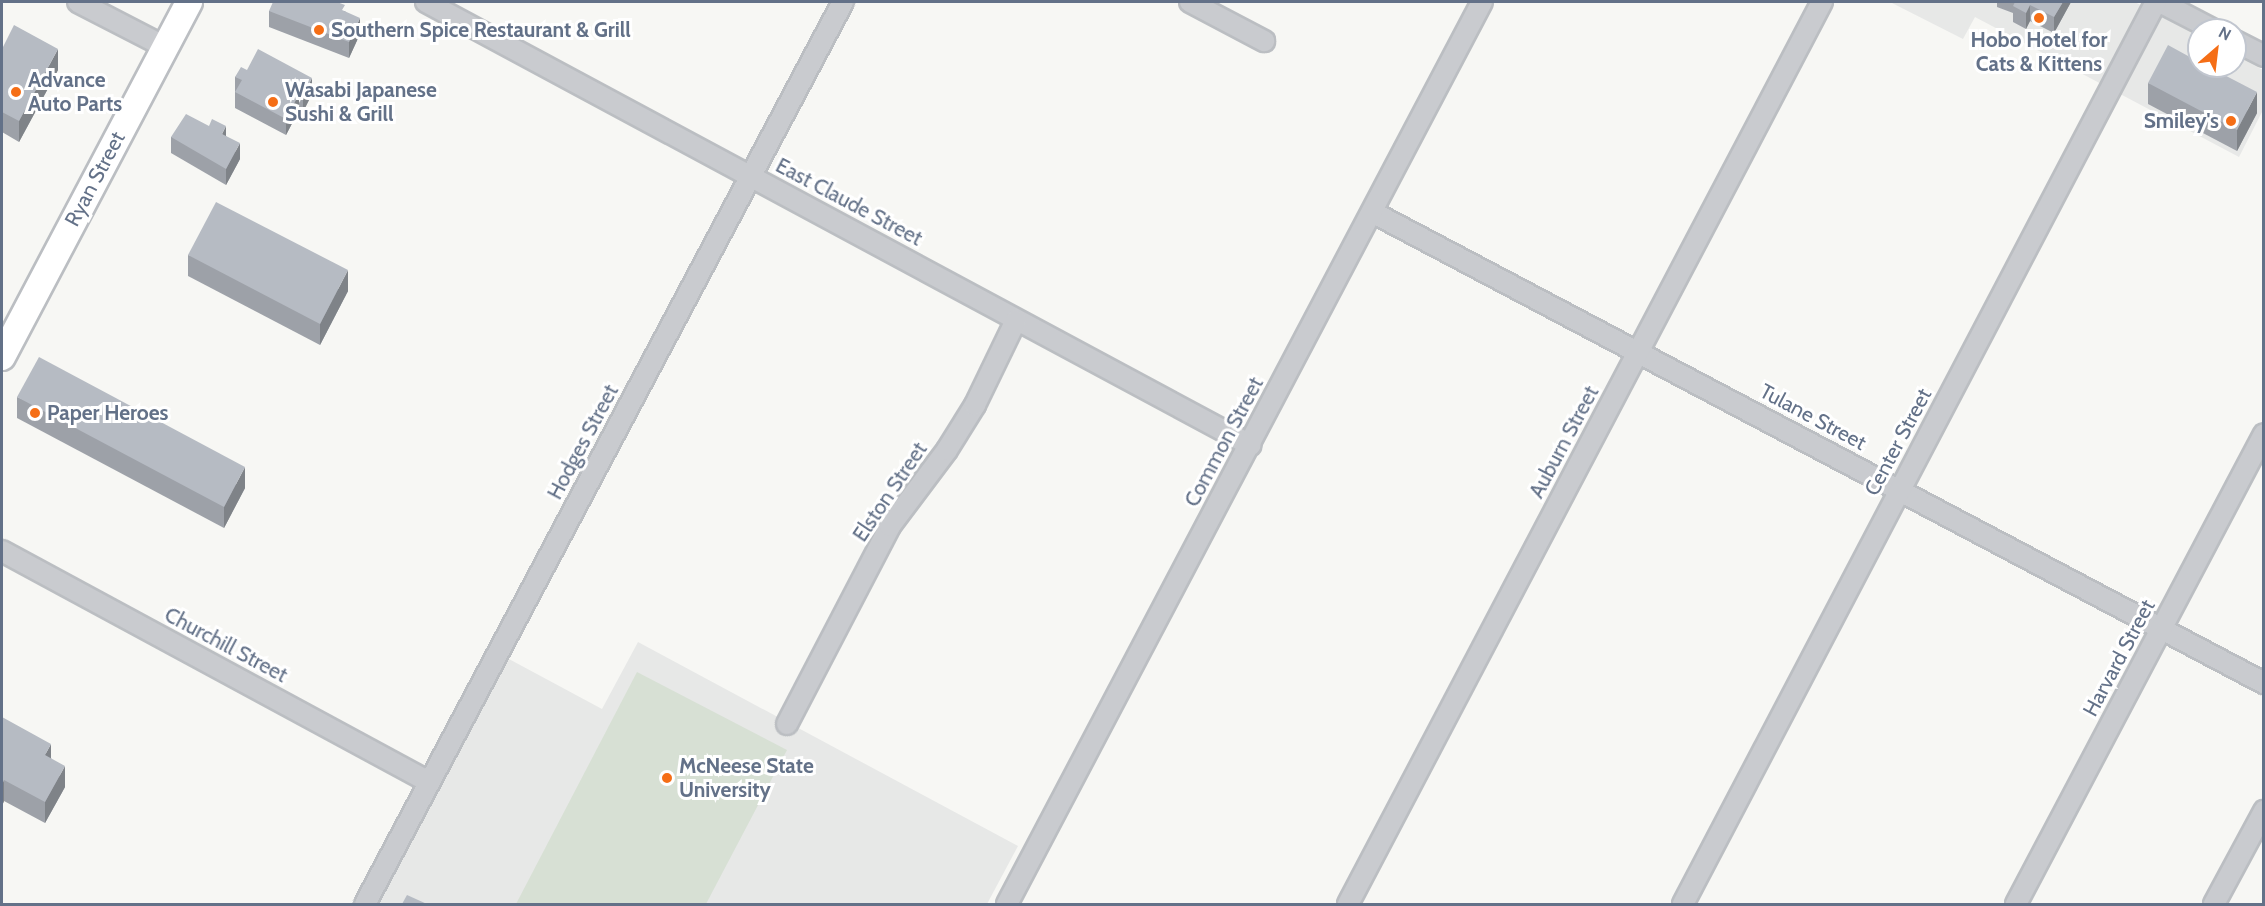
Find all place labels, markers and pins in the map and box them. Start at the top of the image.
marker: Hobo Hotel for Cats & Kittens [2032,11,2046,25]
place label: Southern Spice Restaurant & Grill [331,17,631,43]
marker: Southern Spice Restaurant & Grill [312,23,326,37]
place label: Hobo Hotel for Cats & Kittens [1971,27,2107,77]
place label: Advance Auto Parts [28,67,122,117]
place label: Wasabi Japanese Sushi & Grill [285,77,437,127]
marker: Advance Auto Parts [9,85,23,99]
marker: Wasabi Japanese Sushi & Grill [266,95,280,109]
place label: Smiley's [2144,108,2219,134]
marker: Smiley's [2224,114,2238,128]
place label: Paper Heroes [47,400,168,426]
marker: Paper Heroes [28,406,42,420]
place label: McNeese State University [679,753,814,803]
marker: McNeese State University [660,771,674,785]

